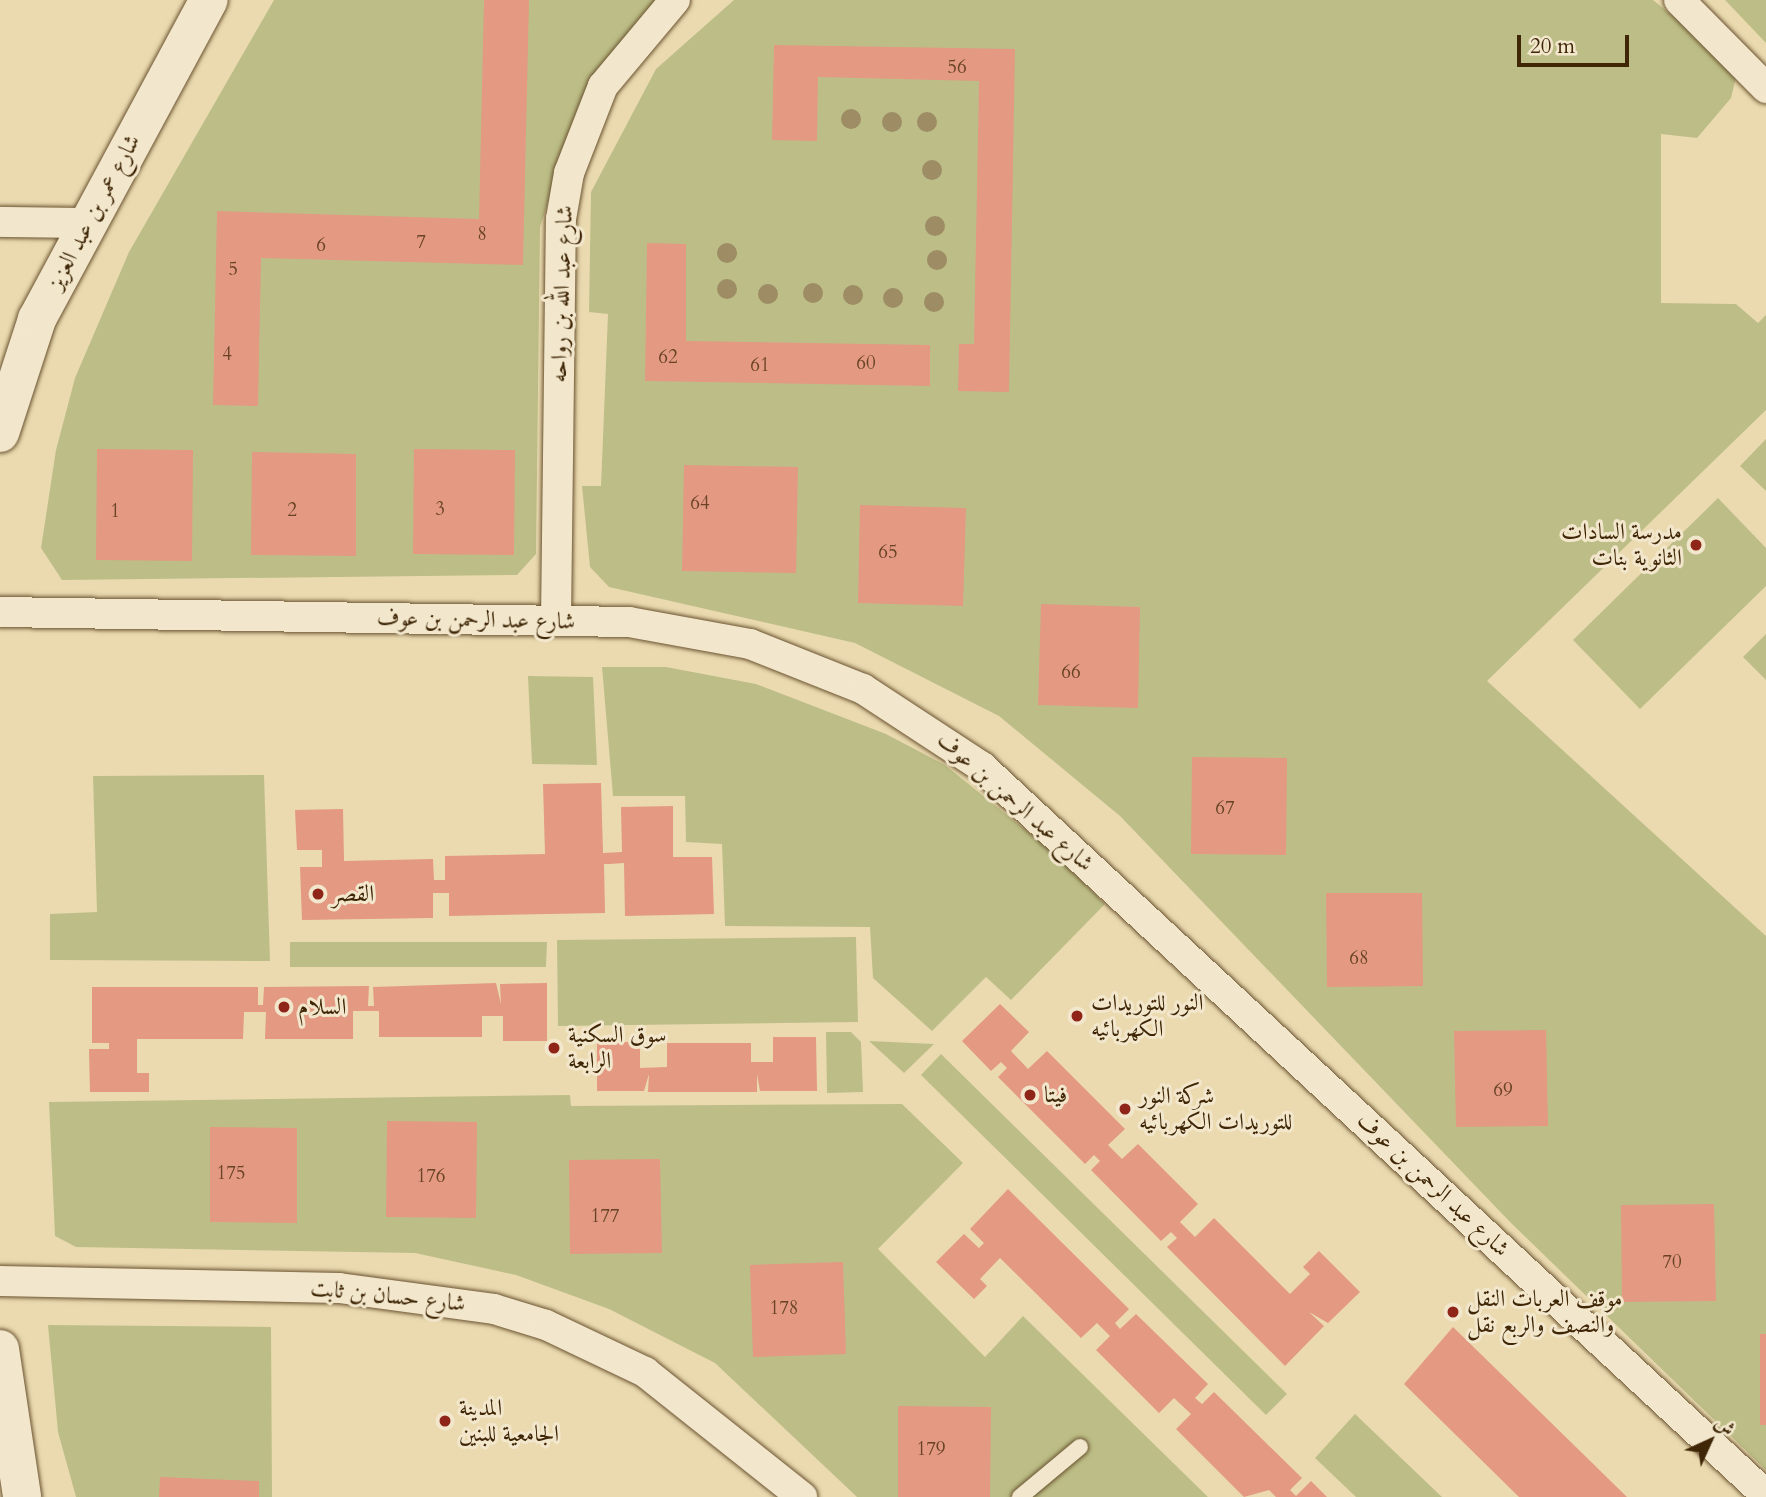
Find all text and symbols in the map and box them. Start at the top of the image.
scale bar [1521,21,1633,65]
text: 20 m [1530,32,1575,61]
house number: 56 [947,57,967,79]
street label: شارع عمر بن عبد العزيز [42,130,146,294]
street label: شارع عبد الله بن رواحه [545,205,579,383]
house number: 8 [477,224,487,246]
house number: 7 [416,232,426,254]
house number: 6 [316,235,326,257]
house number: 5 [228,259,238,281]
house number: 4 [222,344,232,366]
house number: 62 [658,347,678,369]
house number: 60 [856,353,876,375]
house number: 61 [750,355,770,377]
house number: 64 [690,493,710,515]
house number: 3 [435,499,445,521]
house number: 2 [287,500,297,522]
house number: 1 [110,501,120,523]
place label: مدرسة السادات الثانوية بنات [1561,518,1682,572]
marker: مدرسة السادات الثانوية بنات [1688,537,1704,553]
house number: 65 [878,542,898,564]
street label: شارع عبد الرحمن بن عوف [377,604,575,636]
house number: 66 [1061,662,1081,684]
street label: شارع عبد الرحمن بن عوف [931,727,1099,877]
house number: 67 [1215,798,1235,820]
place label: القصر [332,880,374,908]
marker: القصر [310,886,326,902]
house number: 68 [1349,948,1369,970]
place label: النور للتوريدات الكهربائيه [1091,989,1204,1043]
place label: السلام [298,993,346,1021]
marker: السلام [276,999,292,1015]
marker: النور للتوريدات الكهربائيه [1069,1008,1085,1024]
place label: سوق السكنية الرابعة [568,1021,667,1075]
marker: سوق السكنية الرابعة [546,1040,562,1056]
house number: 69 [1493,1080,1513,1102]
place label: فيتا [1044,1081,1067,1109]
place label: شركة النور للتوريدات الكهربائيه [1139,1082,1292,1136]
marker: فيتا [1022,1087,1038,1103]
marker: شركة النور للتوريدات الكهربائيه [1117,1101,1133,1117]
street label: شارع عبد الرحمن بن عوف [1351,1107,1515,1263]
house number: 175 [216,1163,246,1185]
house number: 176 [416,1166,446,1188]
house number: 177 [590,1206,620,1228]
house number: 70 [1662,1252,1682,1274]
street label: شارع حسان بن ثابت [309,1274,467,1318]
place label: موقف العربات النقل والنصف والربع نقل [1467,1285,1622,1339]
house number: 178 [769,1298,799,1320]
marker: موقف العربات النقل والنصف والربع نقل [1445,1304,1461,1320]
place label: المدينة الجامعية للبنين [459,1394,559,1448]
north arrow [1675,1406,1745,1476]
text: ش [1709,1410,1741,1442]
marker: المدينة الجامعية للبنين [437,1413,453,1429]
house number: 179 [916,1439,946,1461]

